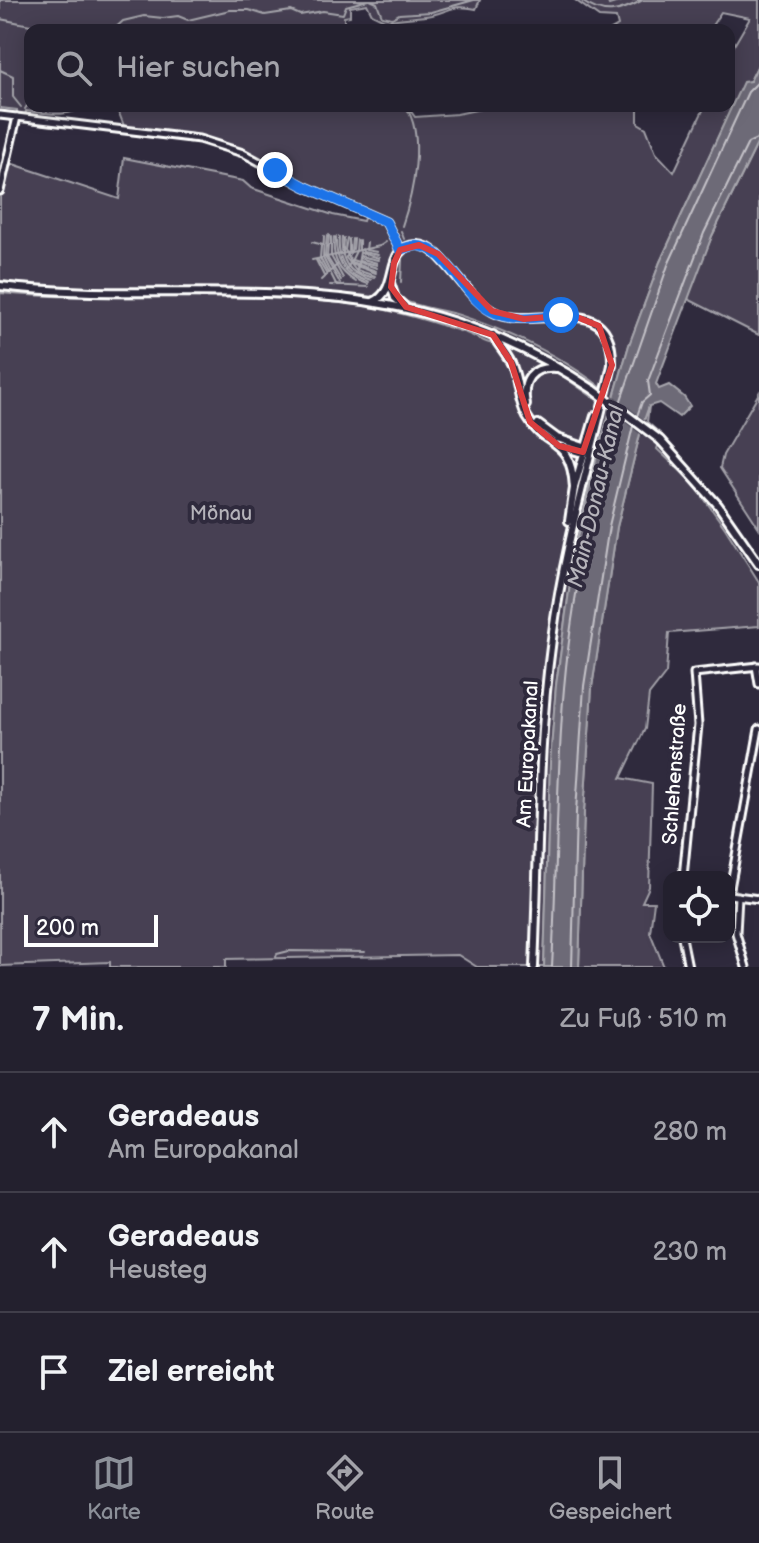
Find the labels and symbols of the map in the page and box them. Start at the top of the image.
route end [257,152,293,188]
route start [543,297,579,333]
water label: Main-Donau-Kanal [562,402,631,590]
park label: Mönau [190,502,252,526]
street label: Am Europakanal [512,680,544,828]
street label: Schlehenstraße [658,703,692,845]
scale bar [24,911,158,947]

